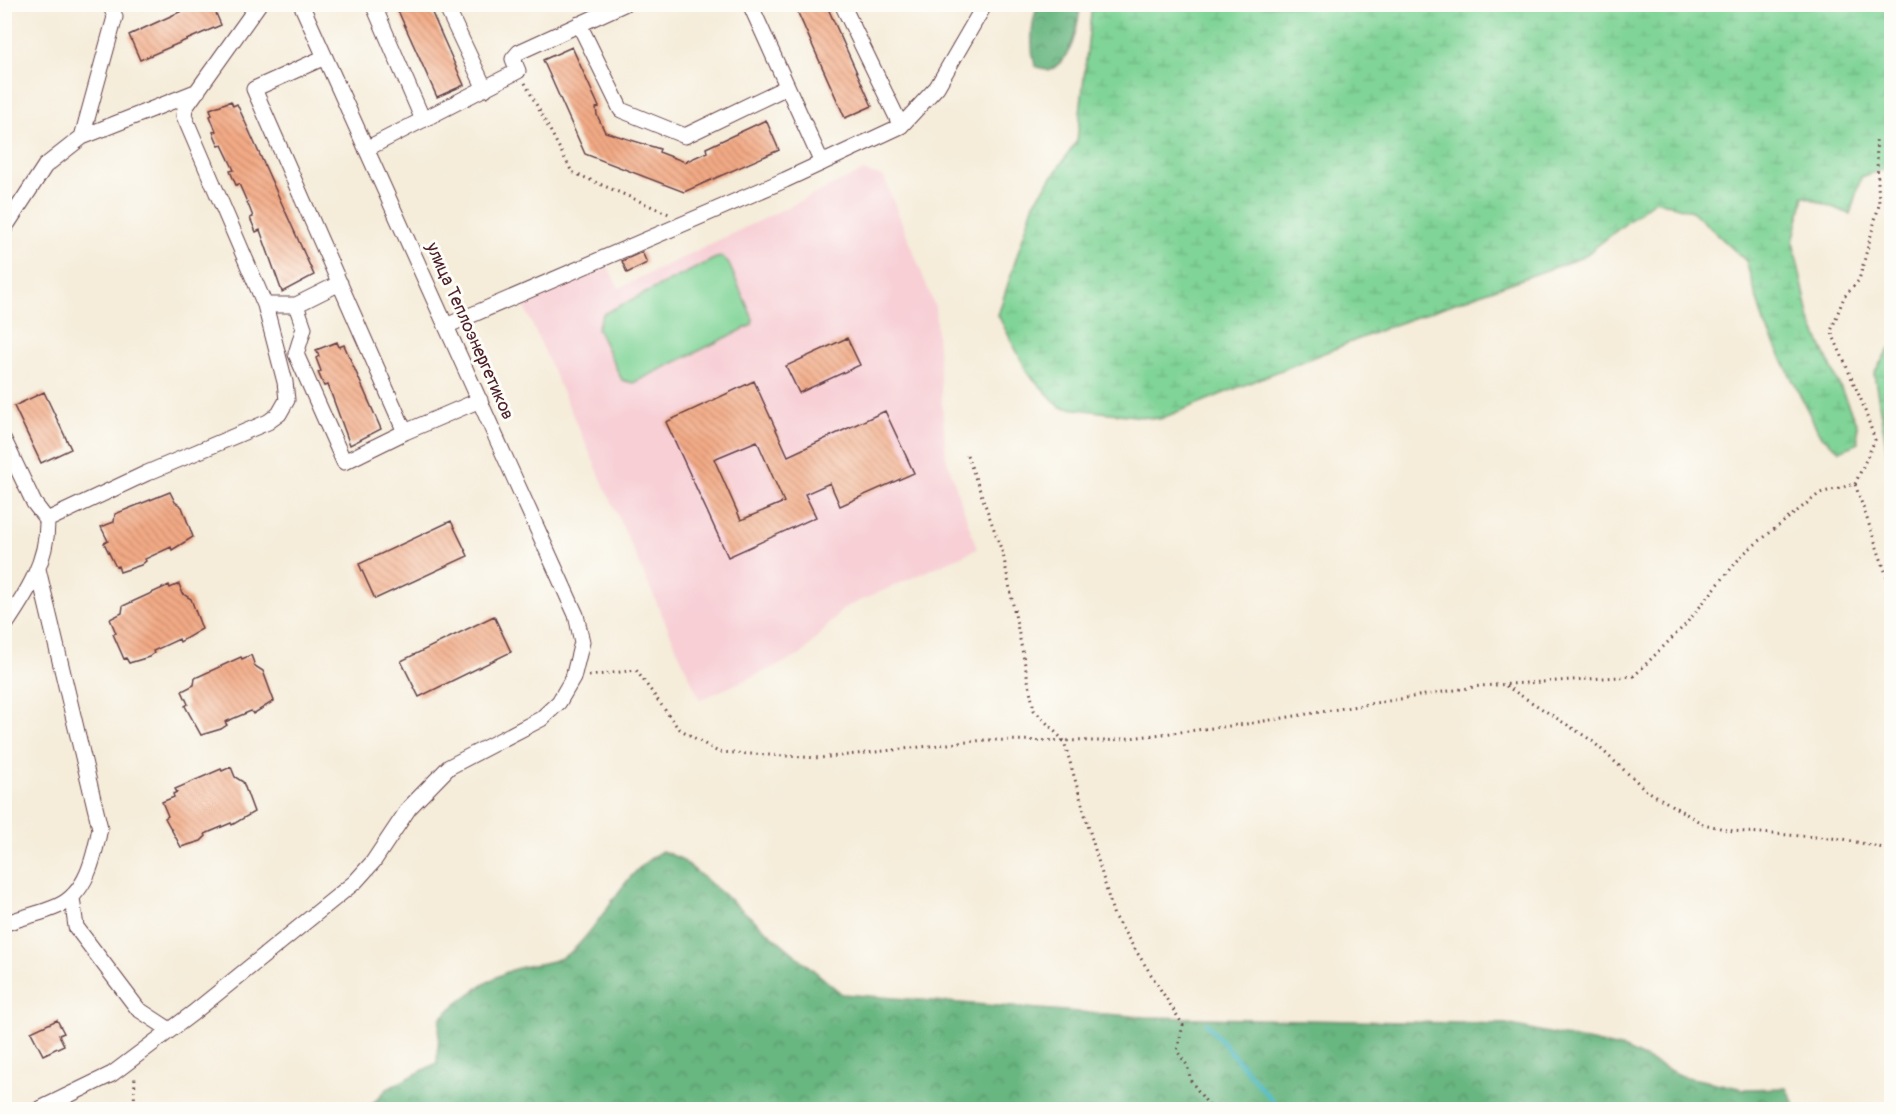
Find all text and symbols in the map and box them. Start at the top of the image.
street label: улица Теплоэнергетиков [420,238,520,423]

